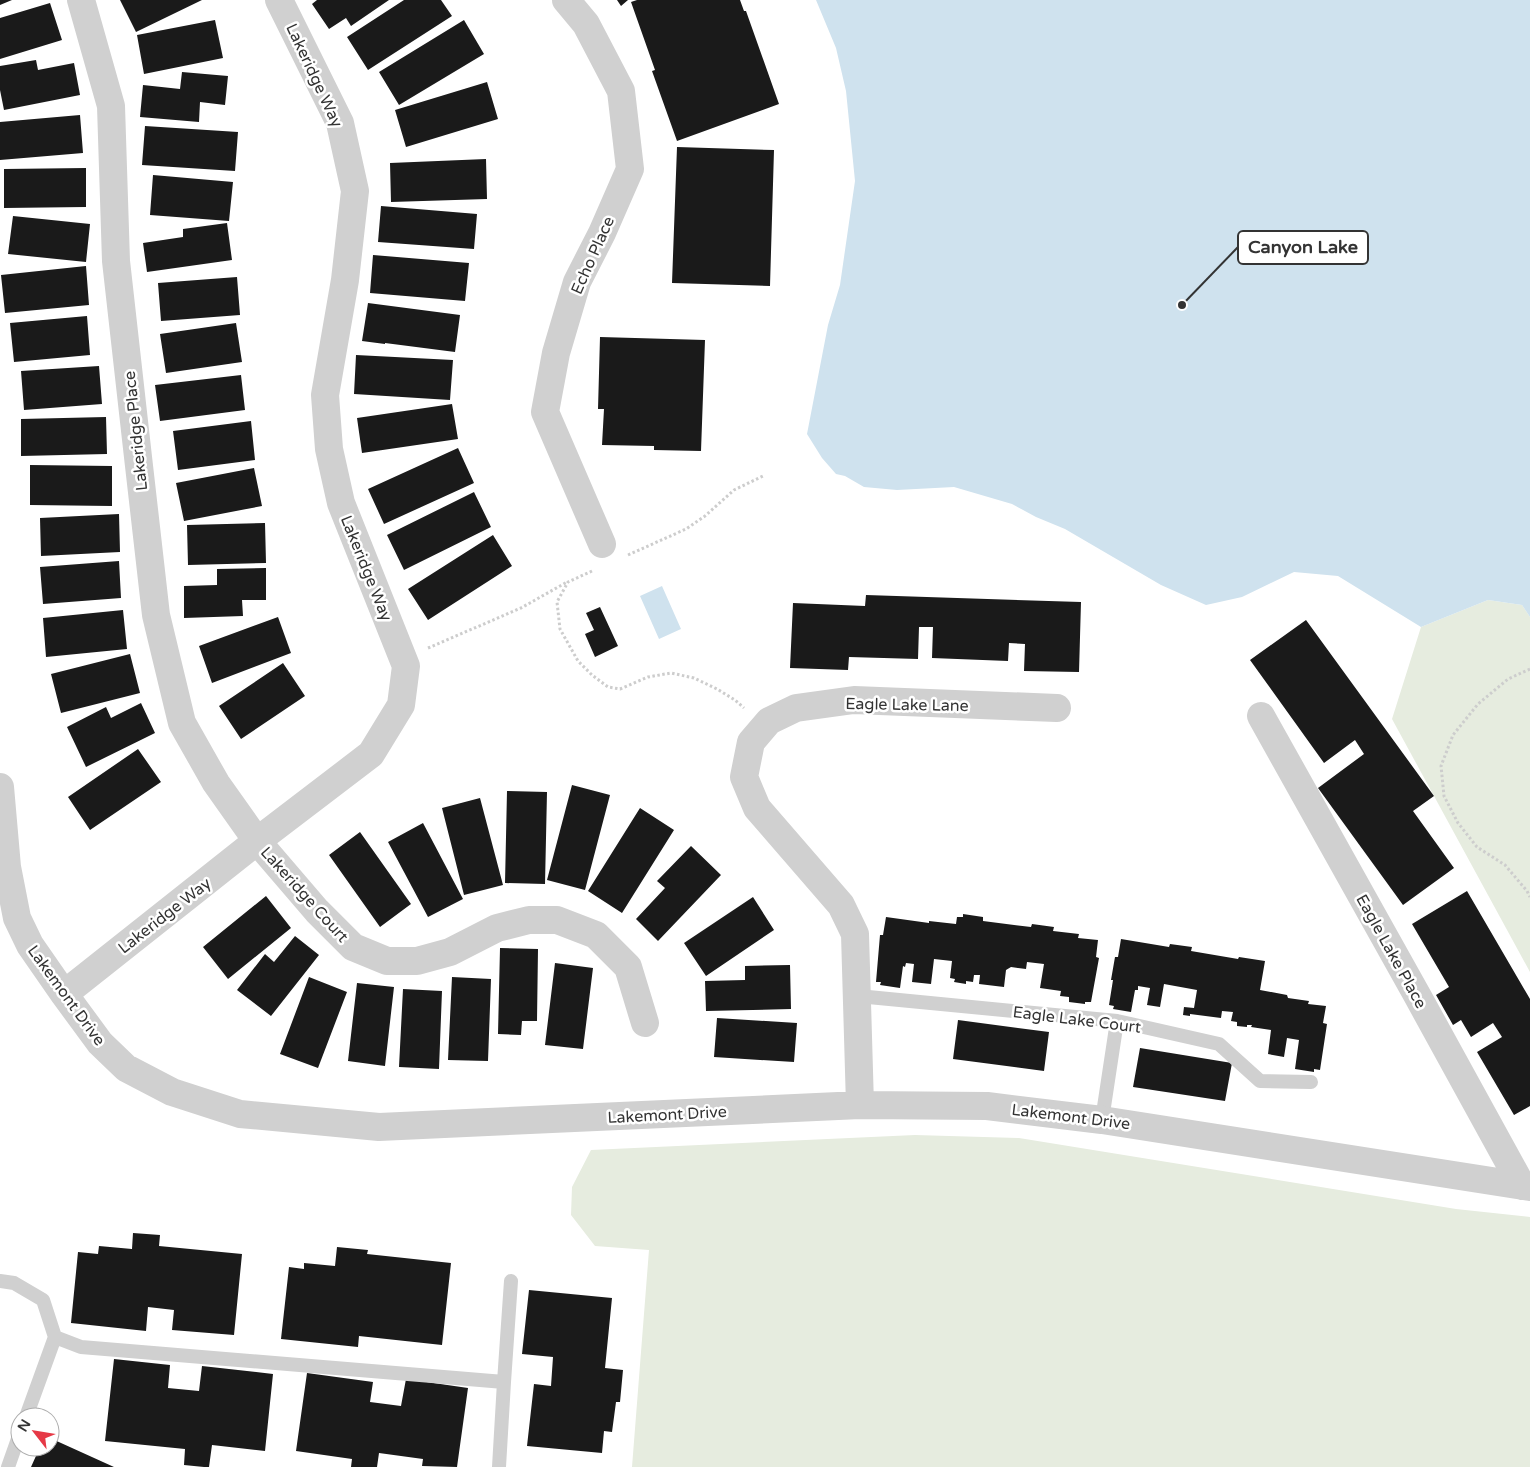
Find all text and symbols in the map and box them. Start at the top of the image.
street label: Lakeridge Way [281,20,347,131]
street label: Echo Place [567,213,619,298]
callout: Canyon Lake [1238,231,1368,264]
text: Canyon Lake [1248,236,1358,258]
street label: Lakeridge Place [120,370,152,492]
street label: Lakeridge Way [336,513,397,625]
street label: Eagle Lake Lane [845,694,969,716]
street label: Lakeridge Court [256,843,352,947]
street label: Lakeridge Way [114,873,215,958]
street label: Eagle Lake Place [1351,891,1431,1012]
street label: Lakemont Drive [23,941,109,1050]
street label: Eagle Lake Court [1012,1002,1142,1038]
street label: Lakemont Drive [1010,1100,1131,1134]
street label: Lakemont Drive [607,1102,727,1128]
north arrow [10,1407,60,1457]
text: N [14,1416,34,1435]

